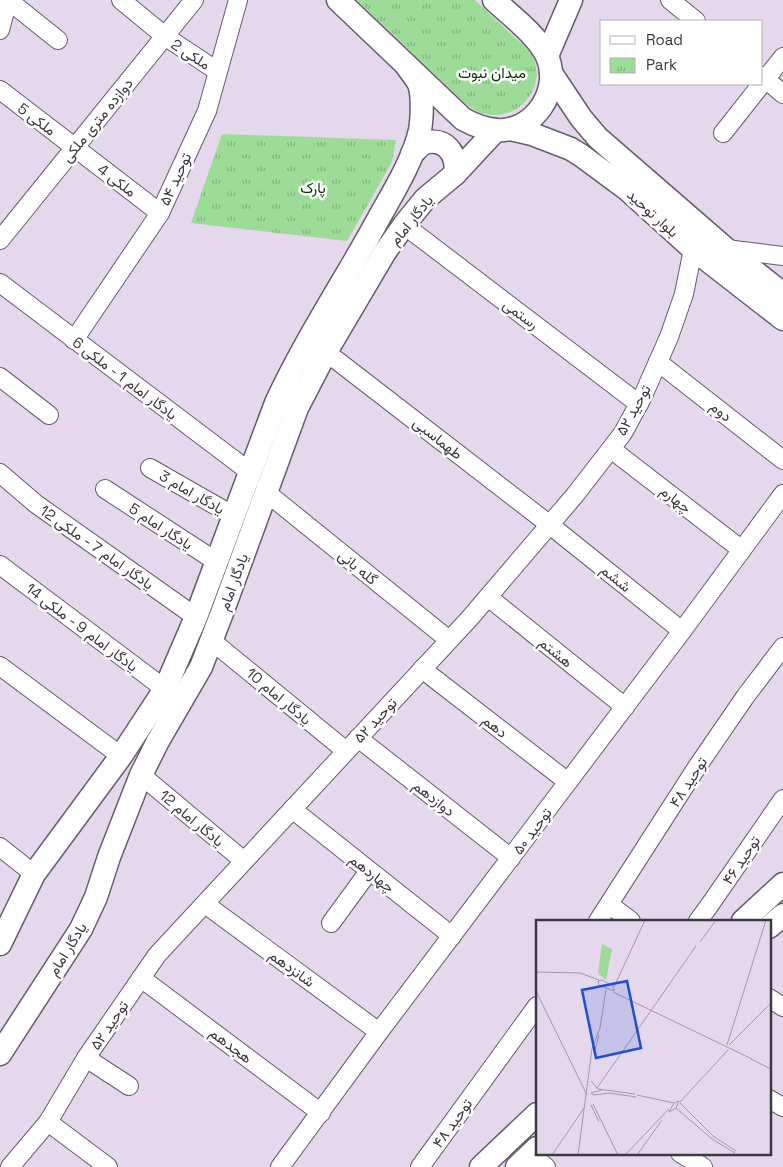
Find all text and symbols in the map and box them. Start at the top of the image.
legend [600,20,763,85]
text: Road [646,30,683,49]
street label: ملکی 2 [167,34,214,75]
text: Park [646,55,677,74]
park label: میدان نبوت [458,63,526,82]
street label: دوازده متری ملکی [57,74,138,167]
street label: ملکی 5 [13,98,60,140]
street label: توحید ۵۴ [155,149,196,208]
street label: ملکی 4 [93,159,140,201]
park label: پارک [300,178,326,198]
street label: بلوار توحید [623,185,683,241]
street label: یادگار امام [385,191,438,250]
street label: رستمی [499,294,543,334]
street label: یادگار امام 1 - ملکی 6 [68,332,181,424]
street label: توحید ۵۲ [611,381,655,439]
street label: دوم [706,397,736,426]
street label: طهماسبی [409,413,467,464]
street label: یادگار امام 3 [155,466,228,519]
street label: چهارم [656,481,695,518]
street label: یادگار امام 5 [125,498,197,555]
street label: یادگار امام 7 - ملکی 12 [36,501,158,594]
street label: گله بانی [334,545,382,590]
street label: یادگار امام [214,551,253,614]
street label: ششم [596,560,635,597]
street label: یادگار امام 9 - ملکی 14 [21,579,142,676]
street label: هشتم [535,633,577,672]
street label: یادگار امام 10 [242,663,315,730]
street label: توحید ۵۲ [349,693,401,747]
street label: دهم [478,710,512,743]
street label: توحید ۴۸ [665,753,711,811]
street label: دوازدهم [408,776,459,821]
street label: یادگار امام 12 [155,785,228,851]
street label: توحید ۵۰ [508,803,556,858]
street label: توحید ۴۶ [718,832,764,888]
street label: چهاردهم [345,849,399,897]
street label: یادگار امام [43,919,92,980]
inset map [536,920,770,1154]
street label: شانزدهم [265,945,319,992]
street label: توحید ۵۲ [86,996,133,1053]
street label: هجدهم [205,1023,256,1068]
street label: توحید ۴۸ [428,1094,476,1151]

